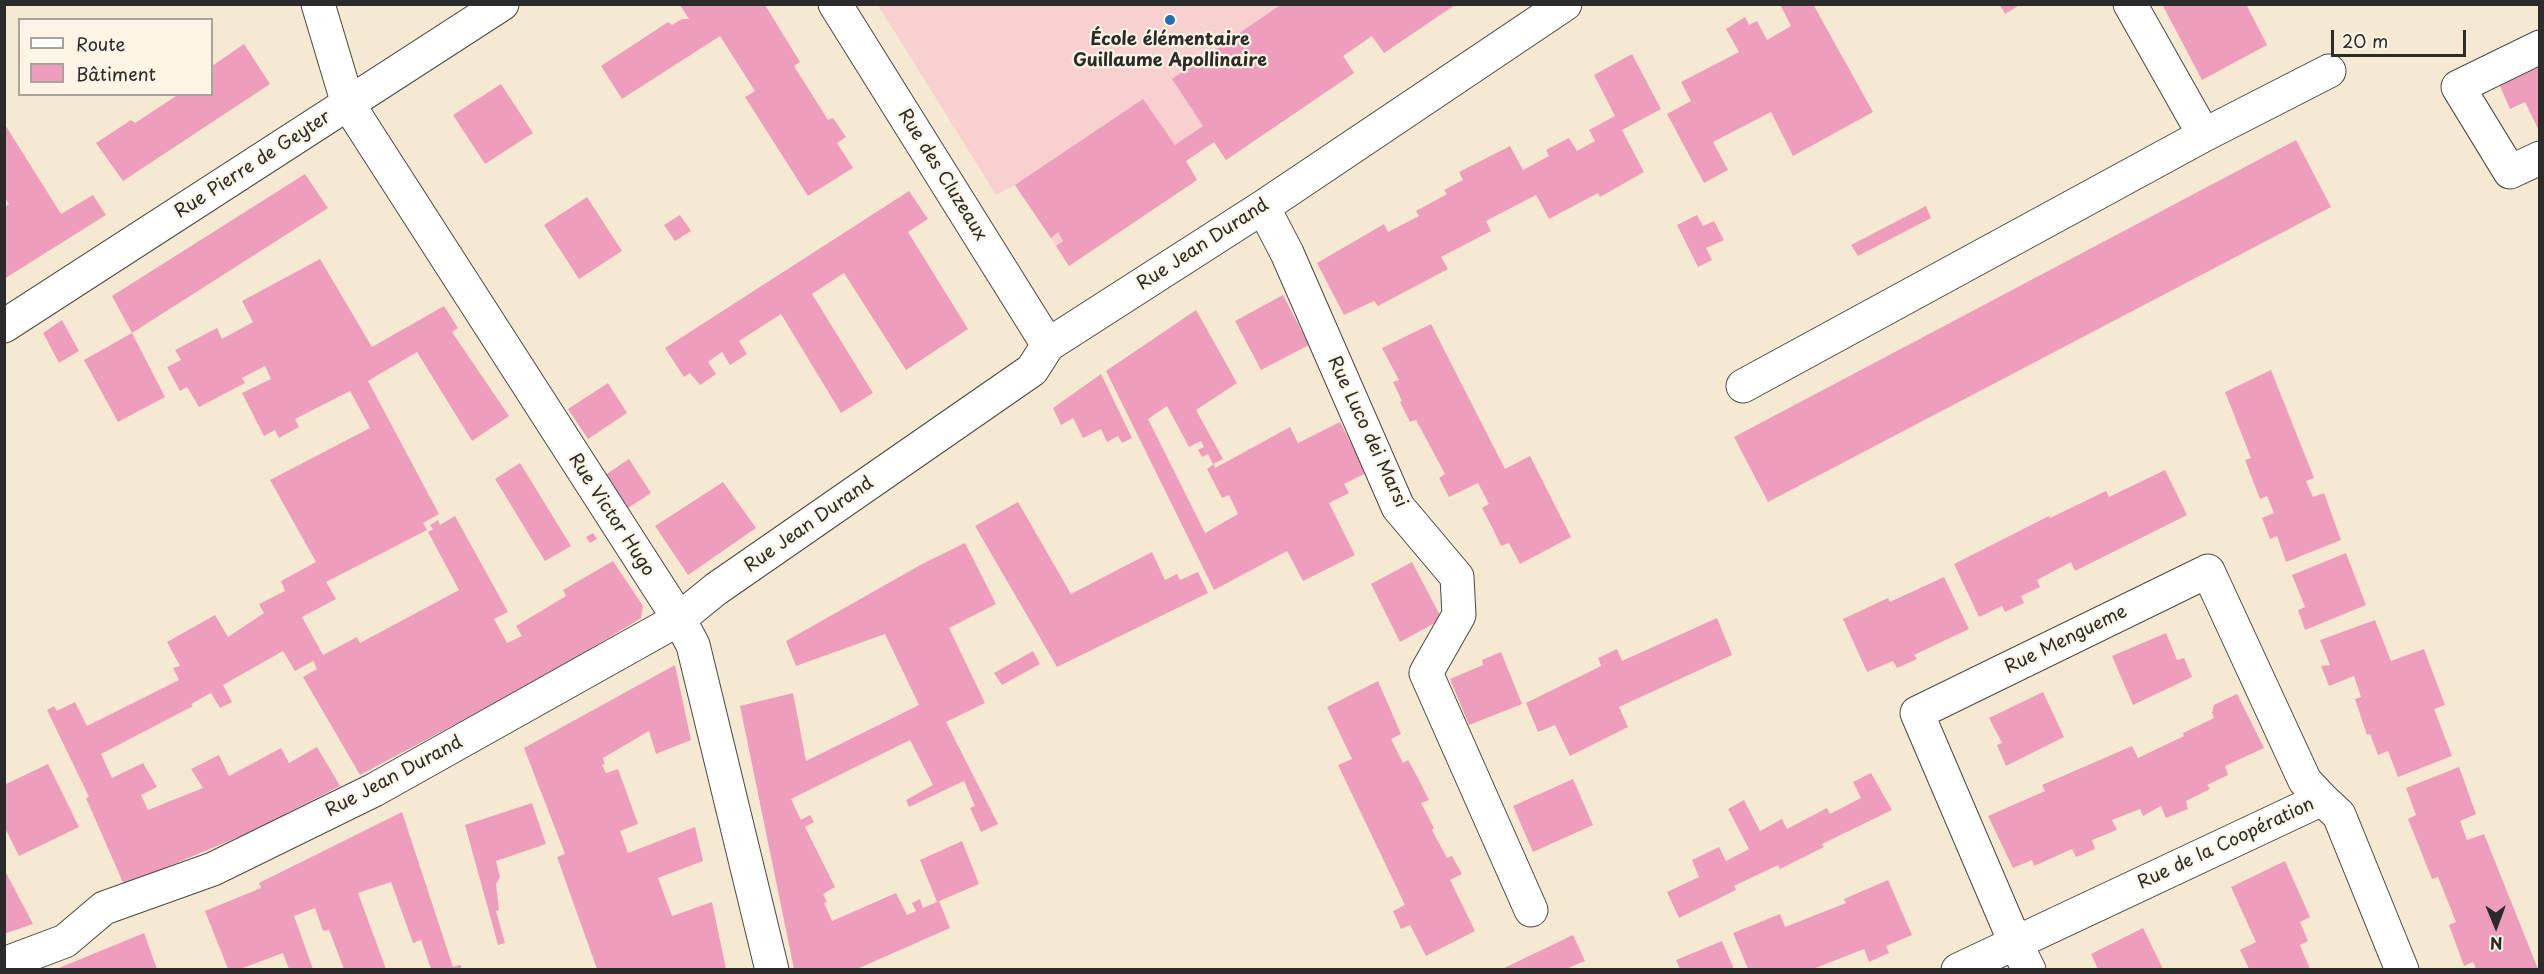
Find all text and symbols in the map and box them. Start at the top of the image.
marker: École élémentaire Guillaume Apollinaire [1163,13,1177,27]
legend [18,18,213,96]
scale bar [2334,18,2469,56]
text: 20 m [2342,27,2388,54]
place label: École élémentaire Guillaume Apollinaire [1073,29,1267,72]
text: Route [76,30,125,57]
text: Bâtiment [76,60,156,87]
street label: Rue des Cluzeaux [893,105,991,245]
street label: Rue Pierre de Geyter [171,107,335,223]
street label: Rue Jean Durand [1133,194,1273,296]
street label: Rue Luco dei Marsi [1322,353,1412,511]
street label: Rue Victor Hugo [563,450,659,580]
street label: Rue Jean Durand [740,473,878,577]
street label: Rue Mengueme [2001,601,2131,679]
street label: Rue Jean Durand [322,732,466,822]
street label: Rue de la Coopération [2134,794,2318,894]
north arrow [2466,896,2526,956]
text: N [2490,932,2503,956]

